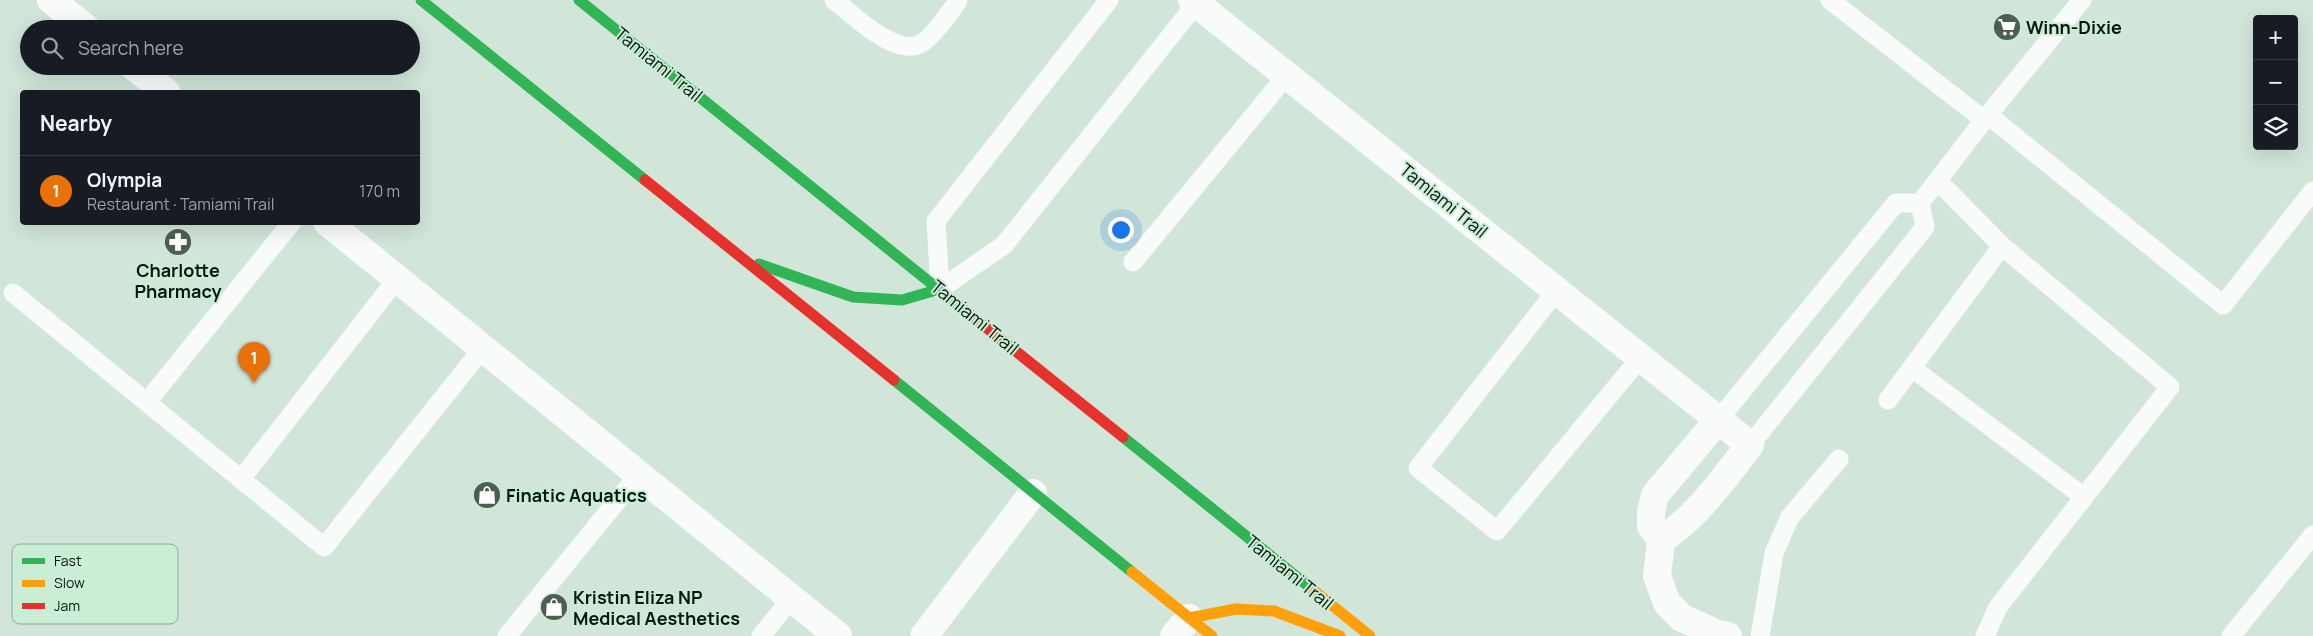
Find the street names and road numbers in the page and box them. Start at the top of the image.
street label: Tamiami Trail [610,21,708,107]
street label: Tamiami Trail [1395,157,1493,243]
street label: Tamiami Trail [926,274,1024,360]
street label: Tamiami Trail [1241,529,1339,615]

